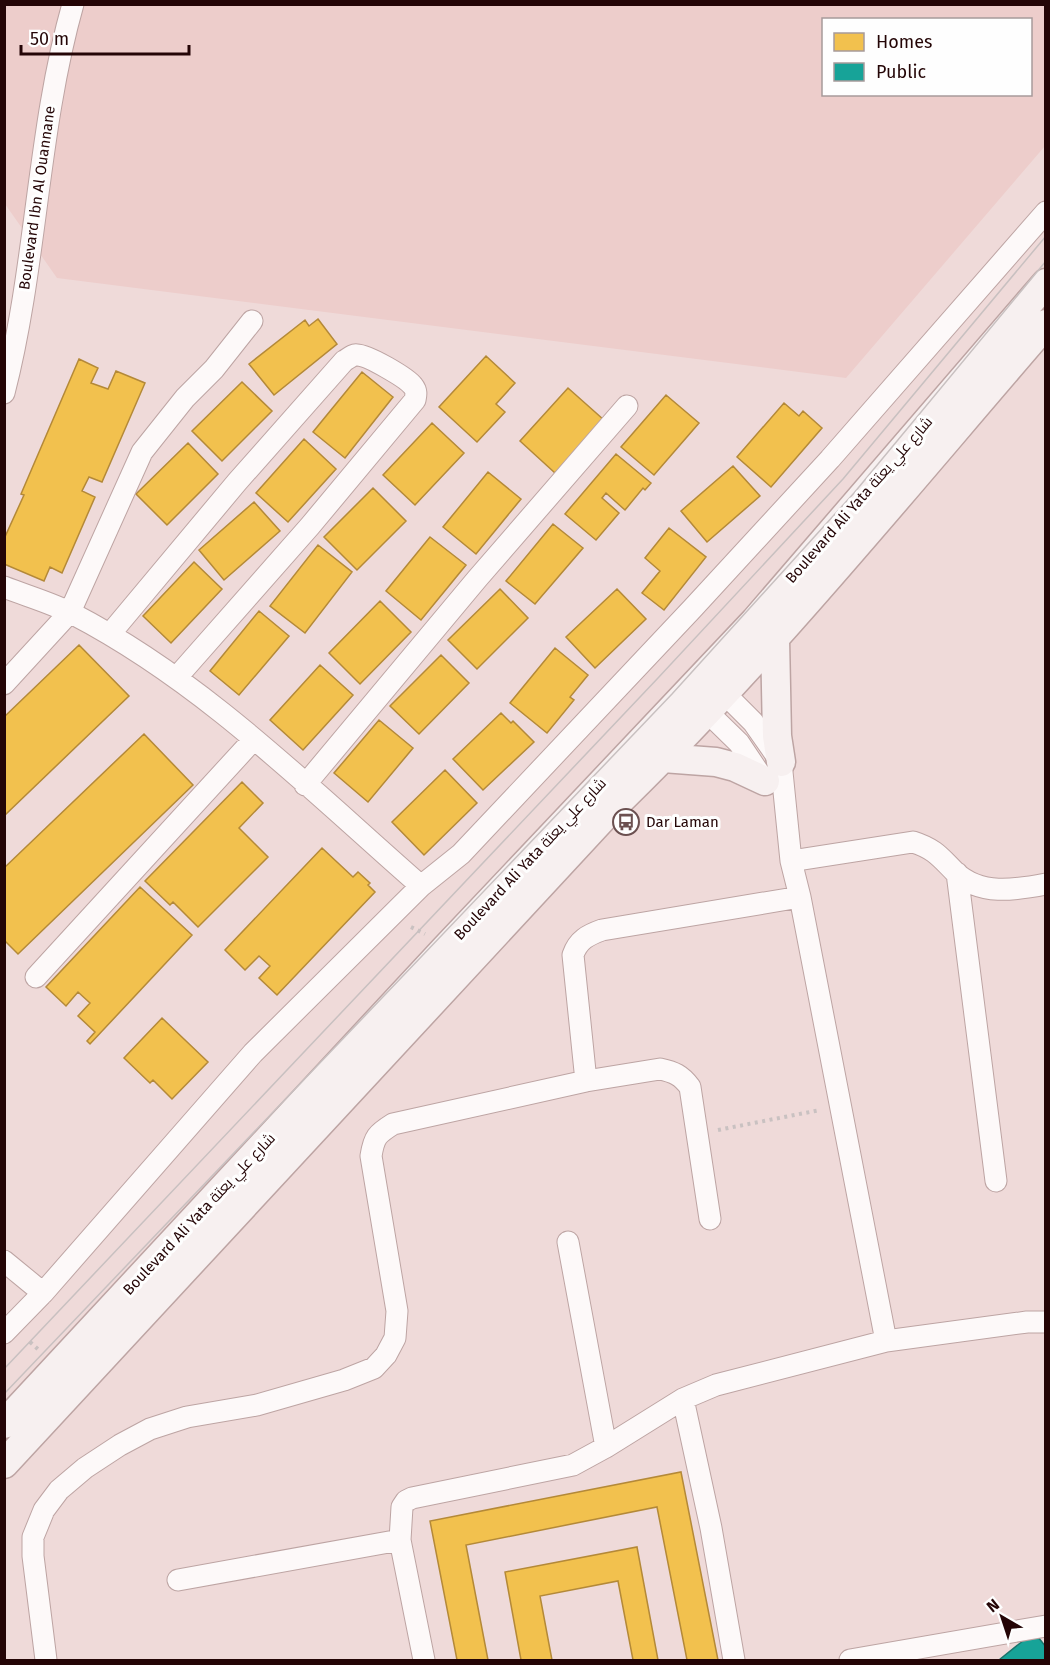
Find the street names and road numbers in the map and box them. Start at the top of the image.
street label: Boulevard Ibn Al Ouannane [15,105,59,291]
street label: Boulevard Ali Yata شارع علي يعتة [782,413,939,589]
street label: Boulevard Ali Yata شارع علي يعتة [450,774,612,946]
street label: Boulevard Ali Yata شارع علي يعتة [119,1129,281,1301]

